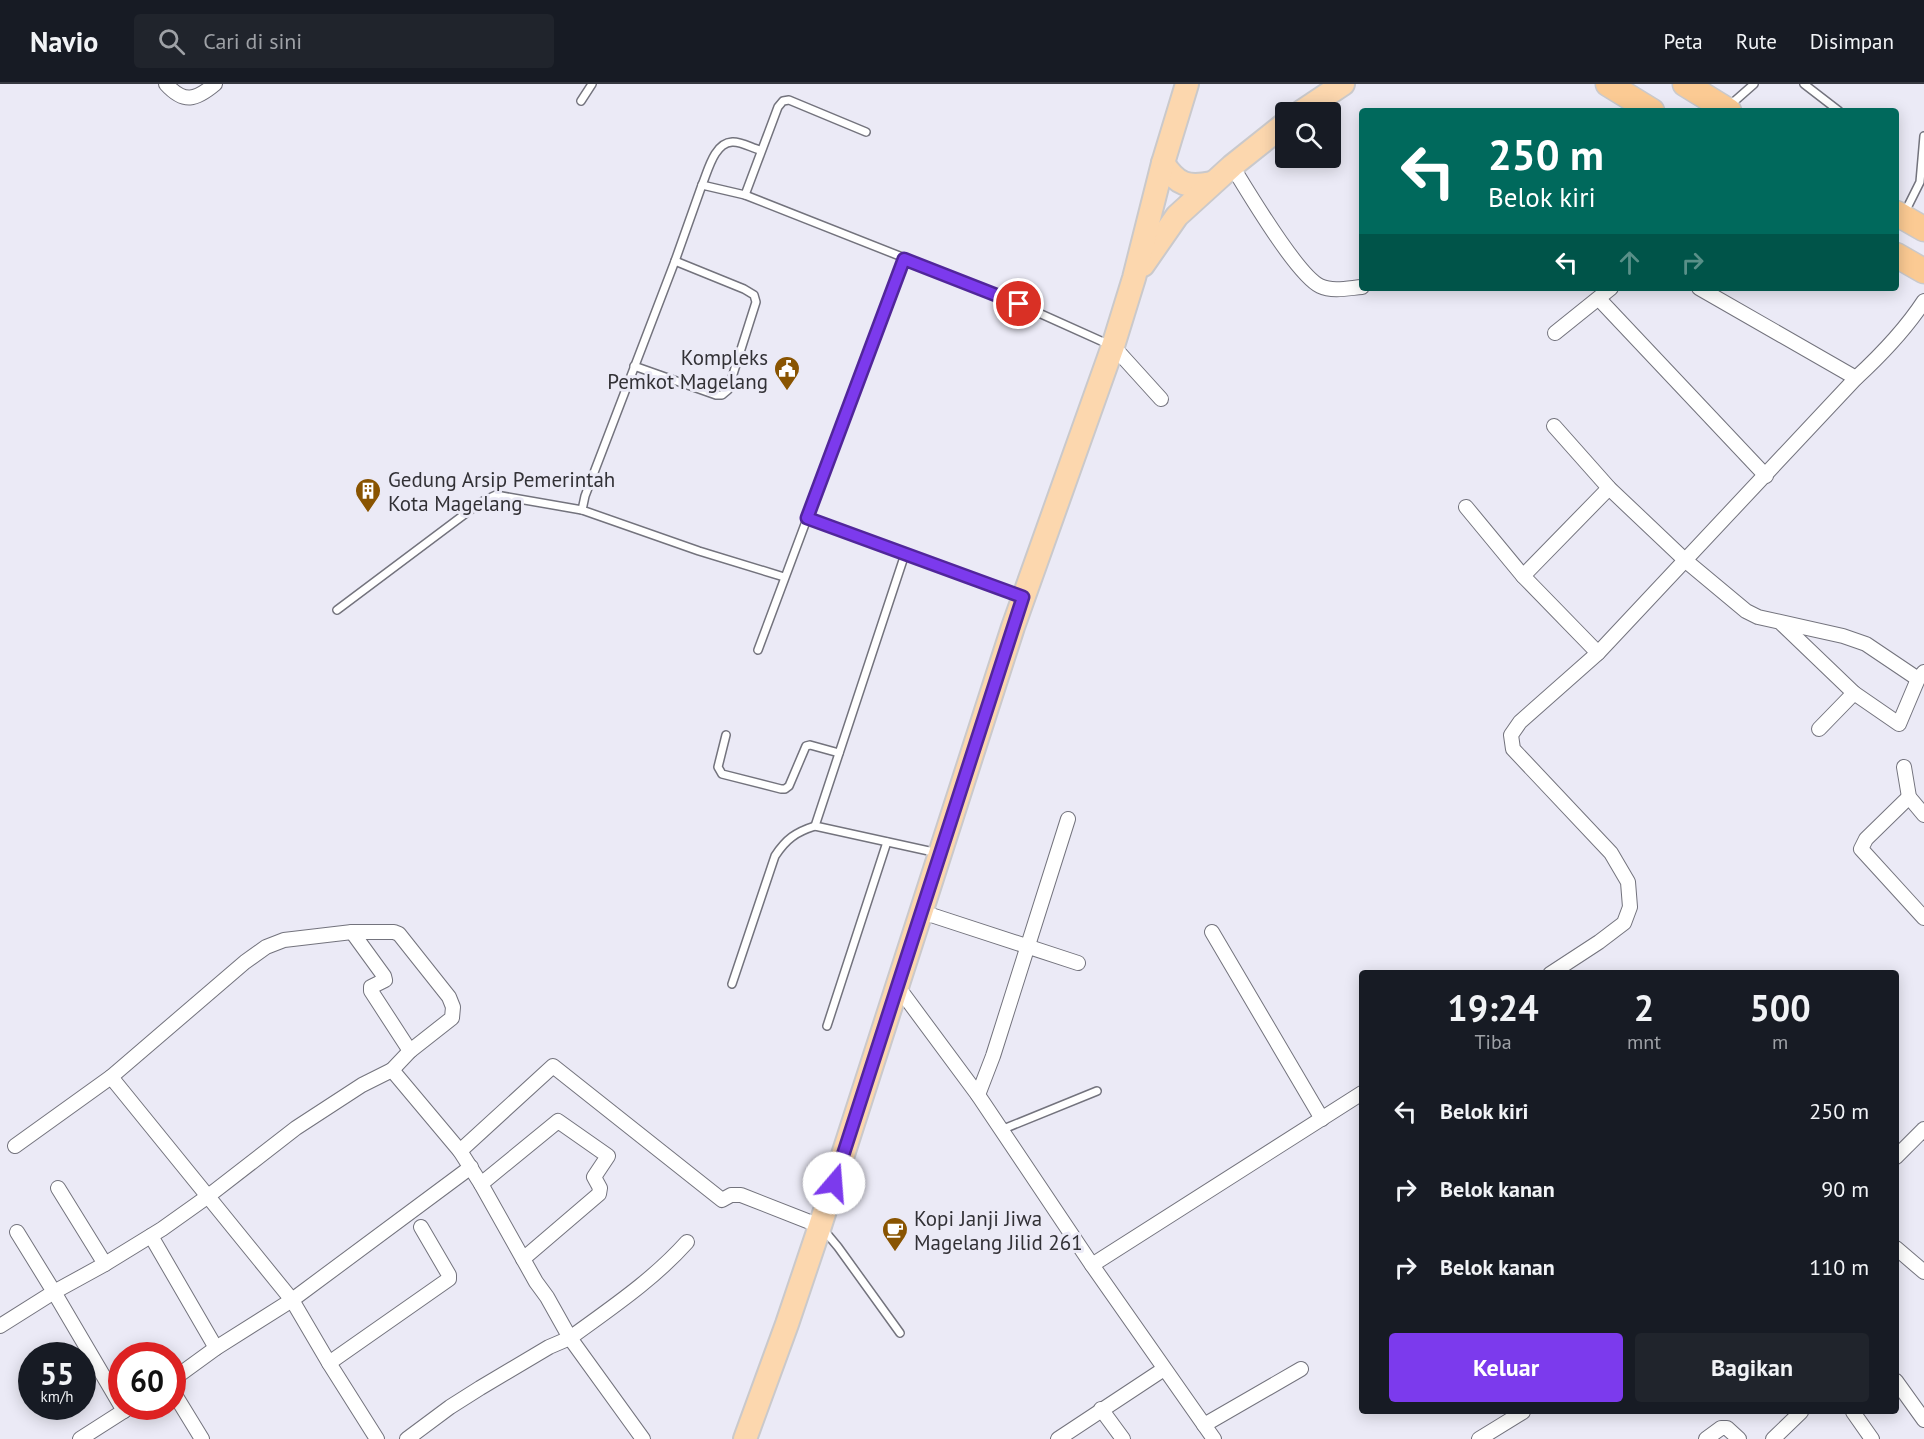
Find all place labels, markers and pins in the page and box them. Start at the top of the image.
pin [993,278,1044,329]
place label: Kompleks Pemkot Magelang [607,344,768,395]
public building icon: Kompleks Pemkot Magelang [772,354,802,392]
place label: Gedung Arsip Pemerintah Kota Magelang [388,466,615,517]
building icon: Gedung Arsip Pemerintah Kota Magelang [353,476,383,514]
place label: Kopi Janji Jiwa Magelang Jilid 261 [914,1205,1083,1256]
cafe icon: Kopi Janji Jiwa Magelang Jilid 261 [880,1215,910,1253]

